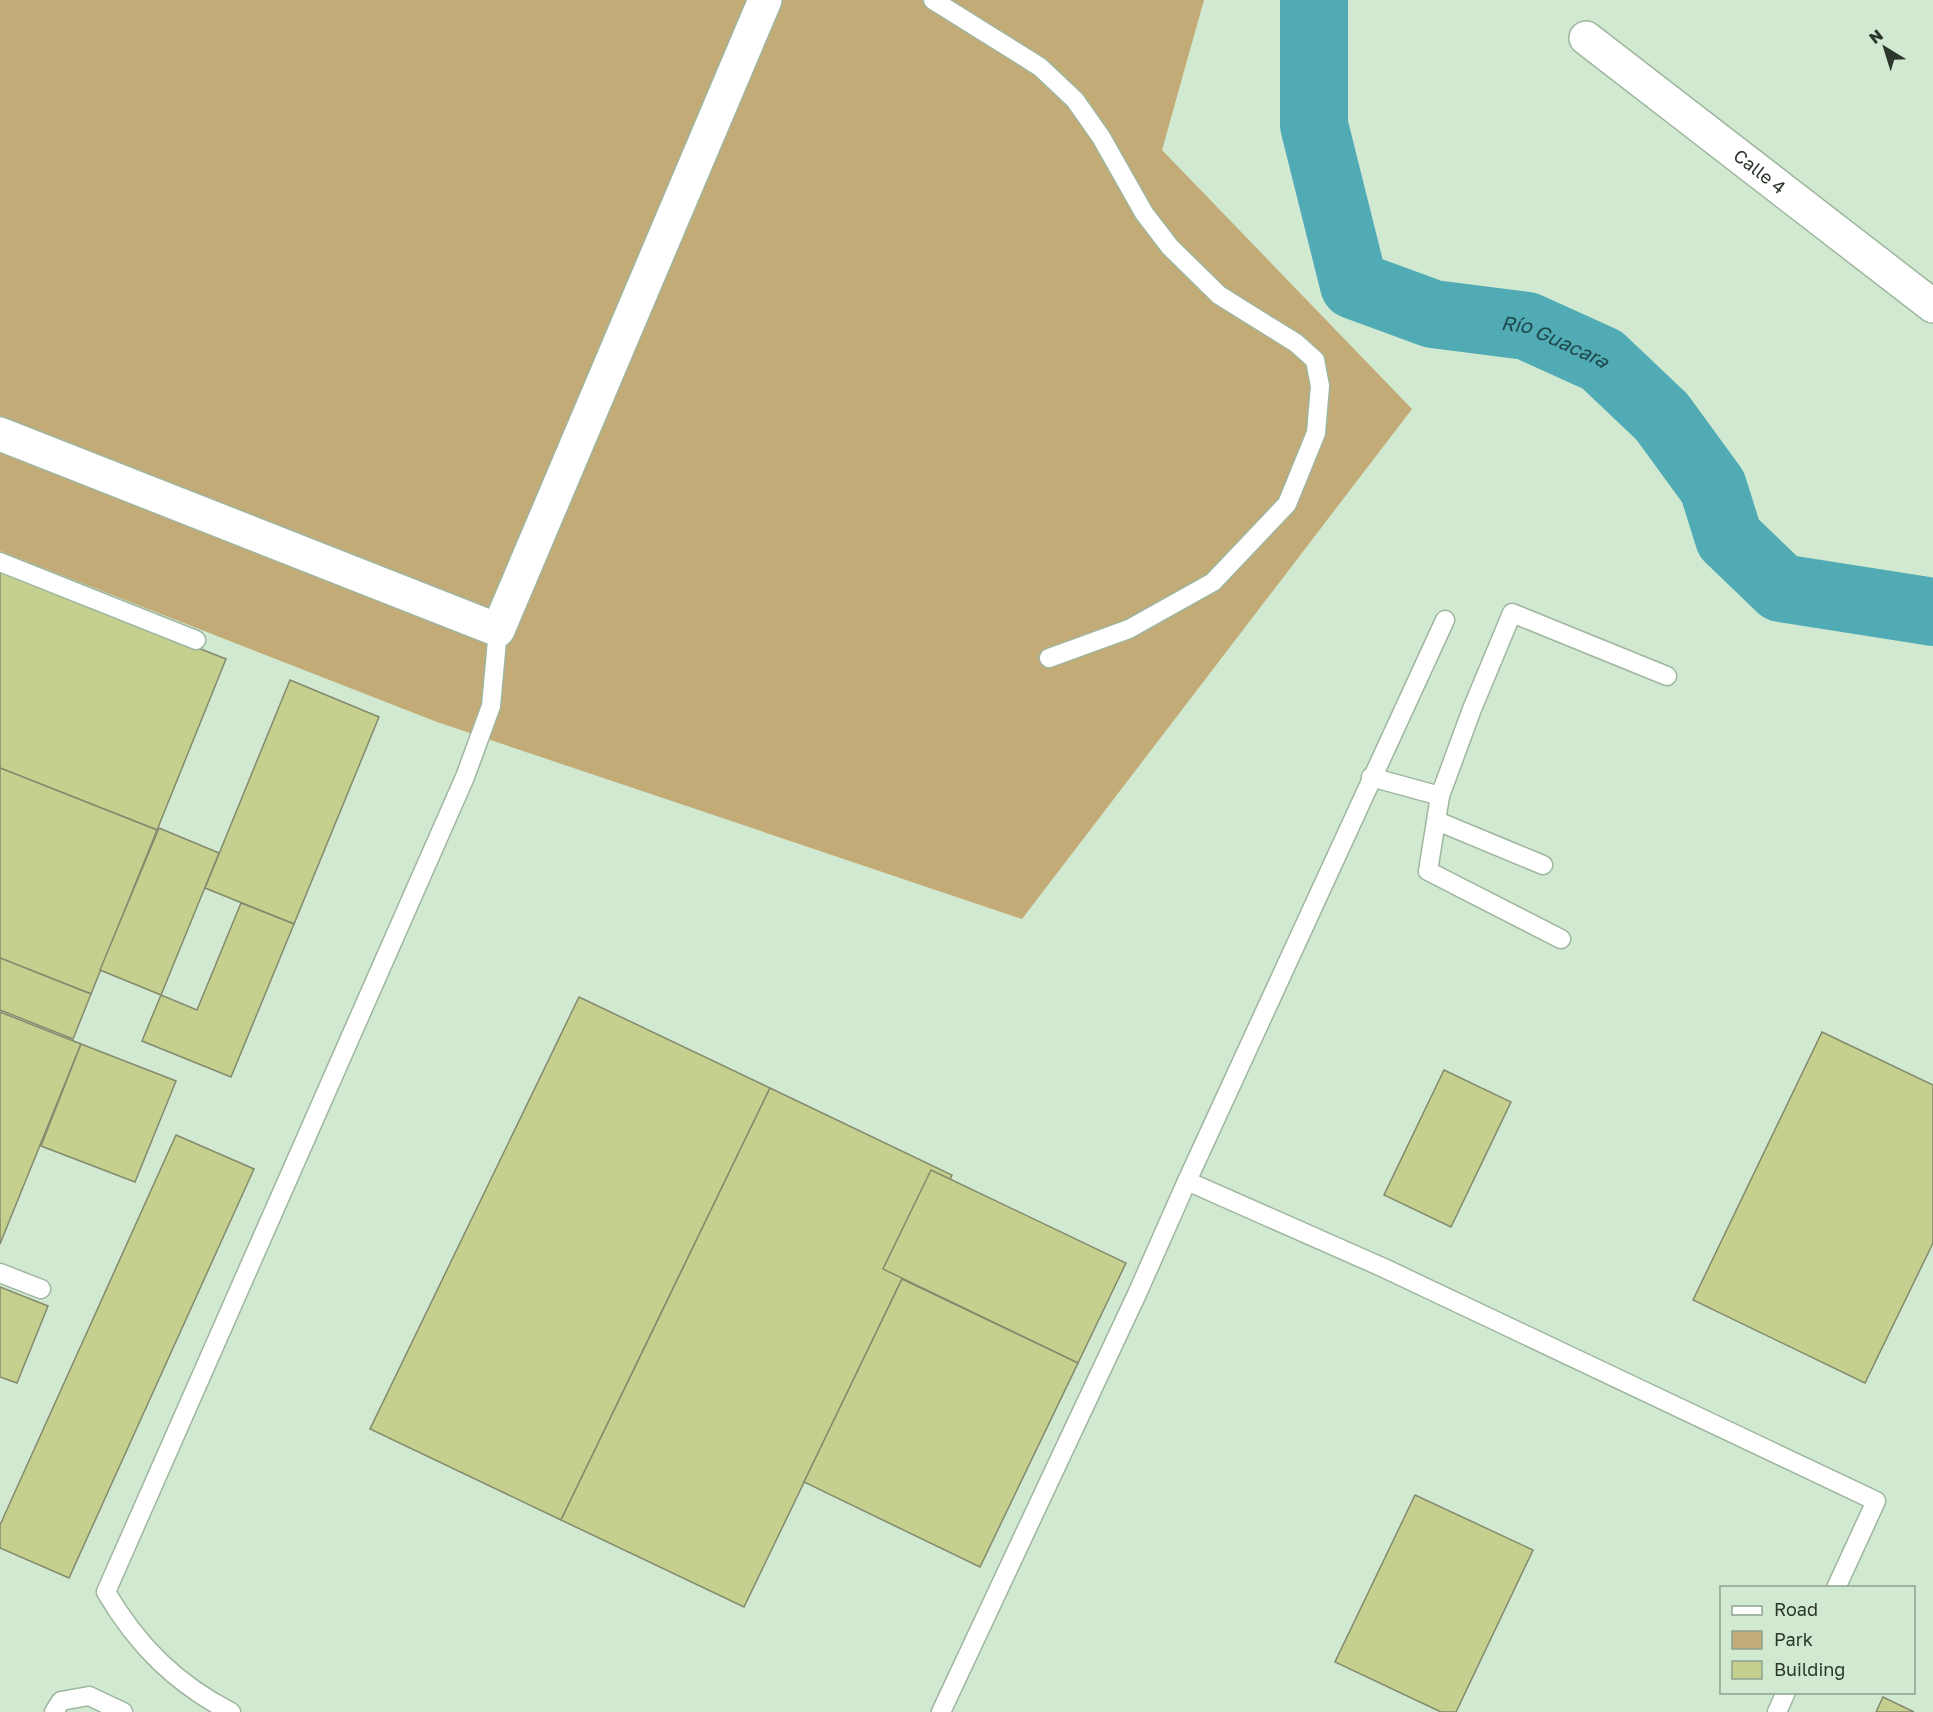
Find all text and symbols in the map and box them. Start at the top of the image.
north arrow [1855,18,1915,78]
text: N [1865,25,1887,48]
street label: Calle 4 [1730,144,1790,198]
water label: Río Guacara [1500,310,1616,373]
legend [1720,1586,1915,1694]
text: Road [1774,1598,1818,1620]
text: Park [1774,1628,1813,1650]
text: Building [1774,1658,1845,1680]

